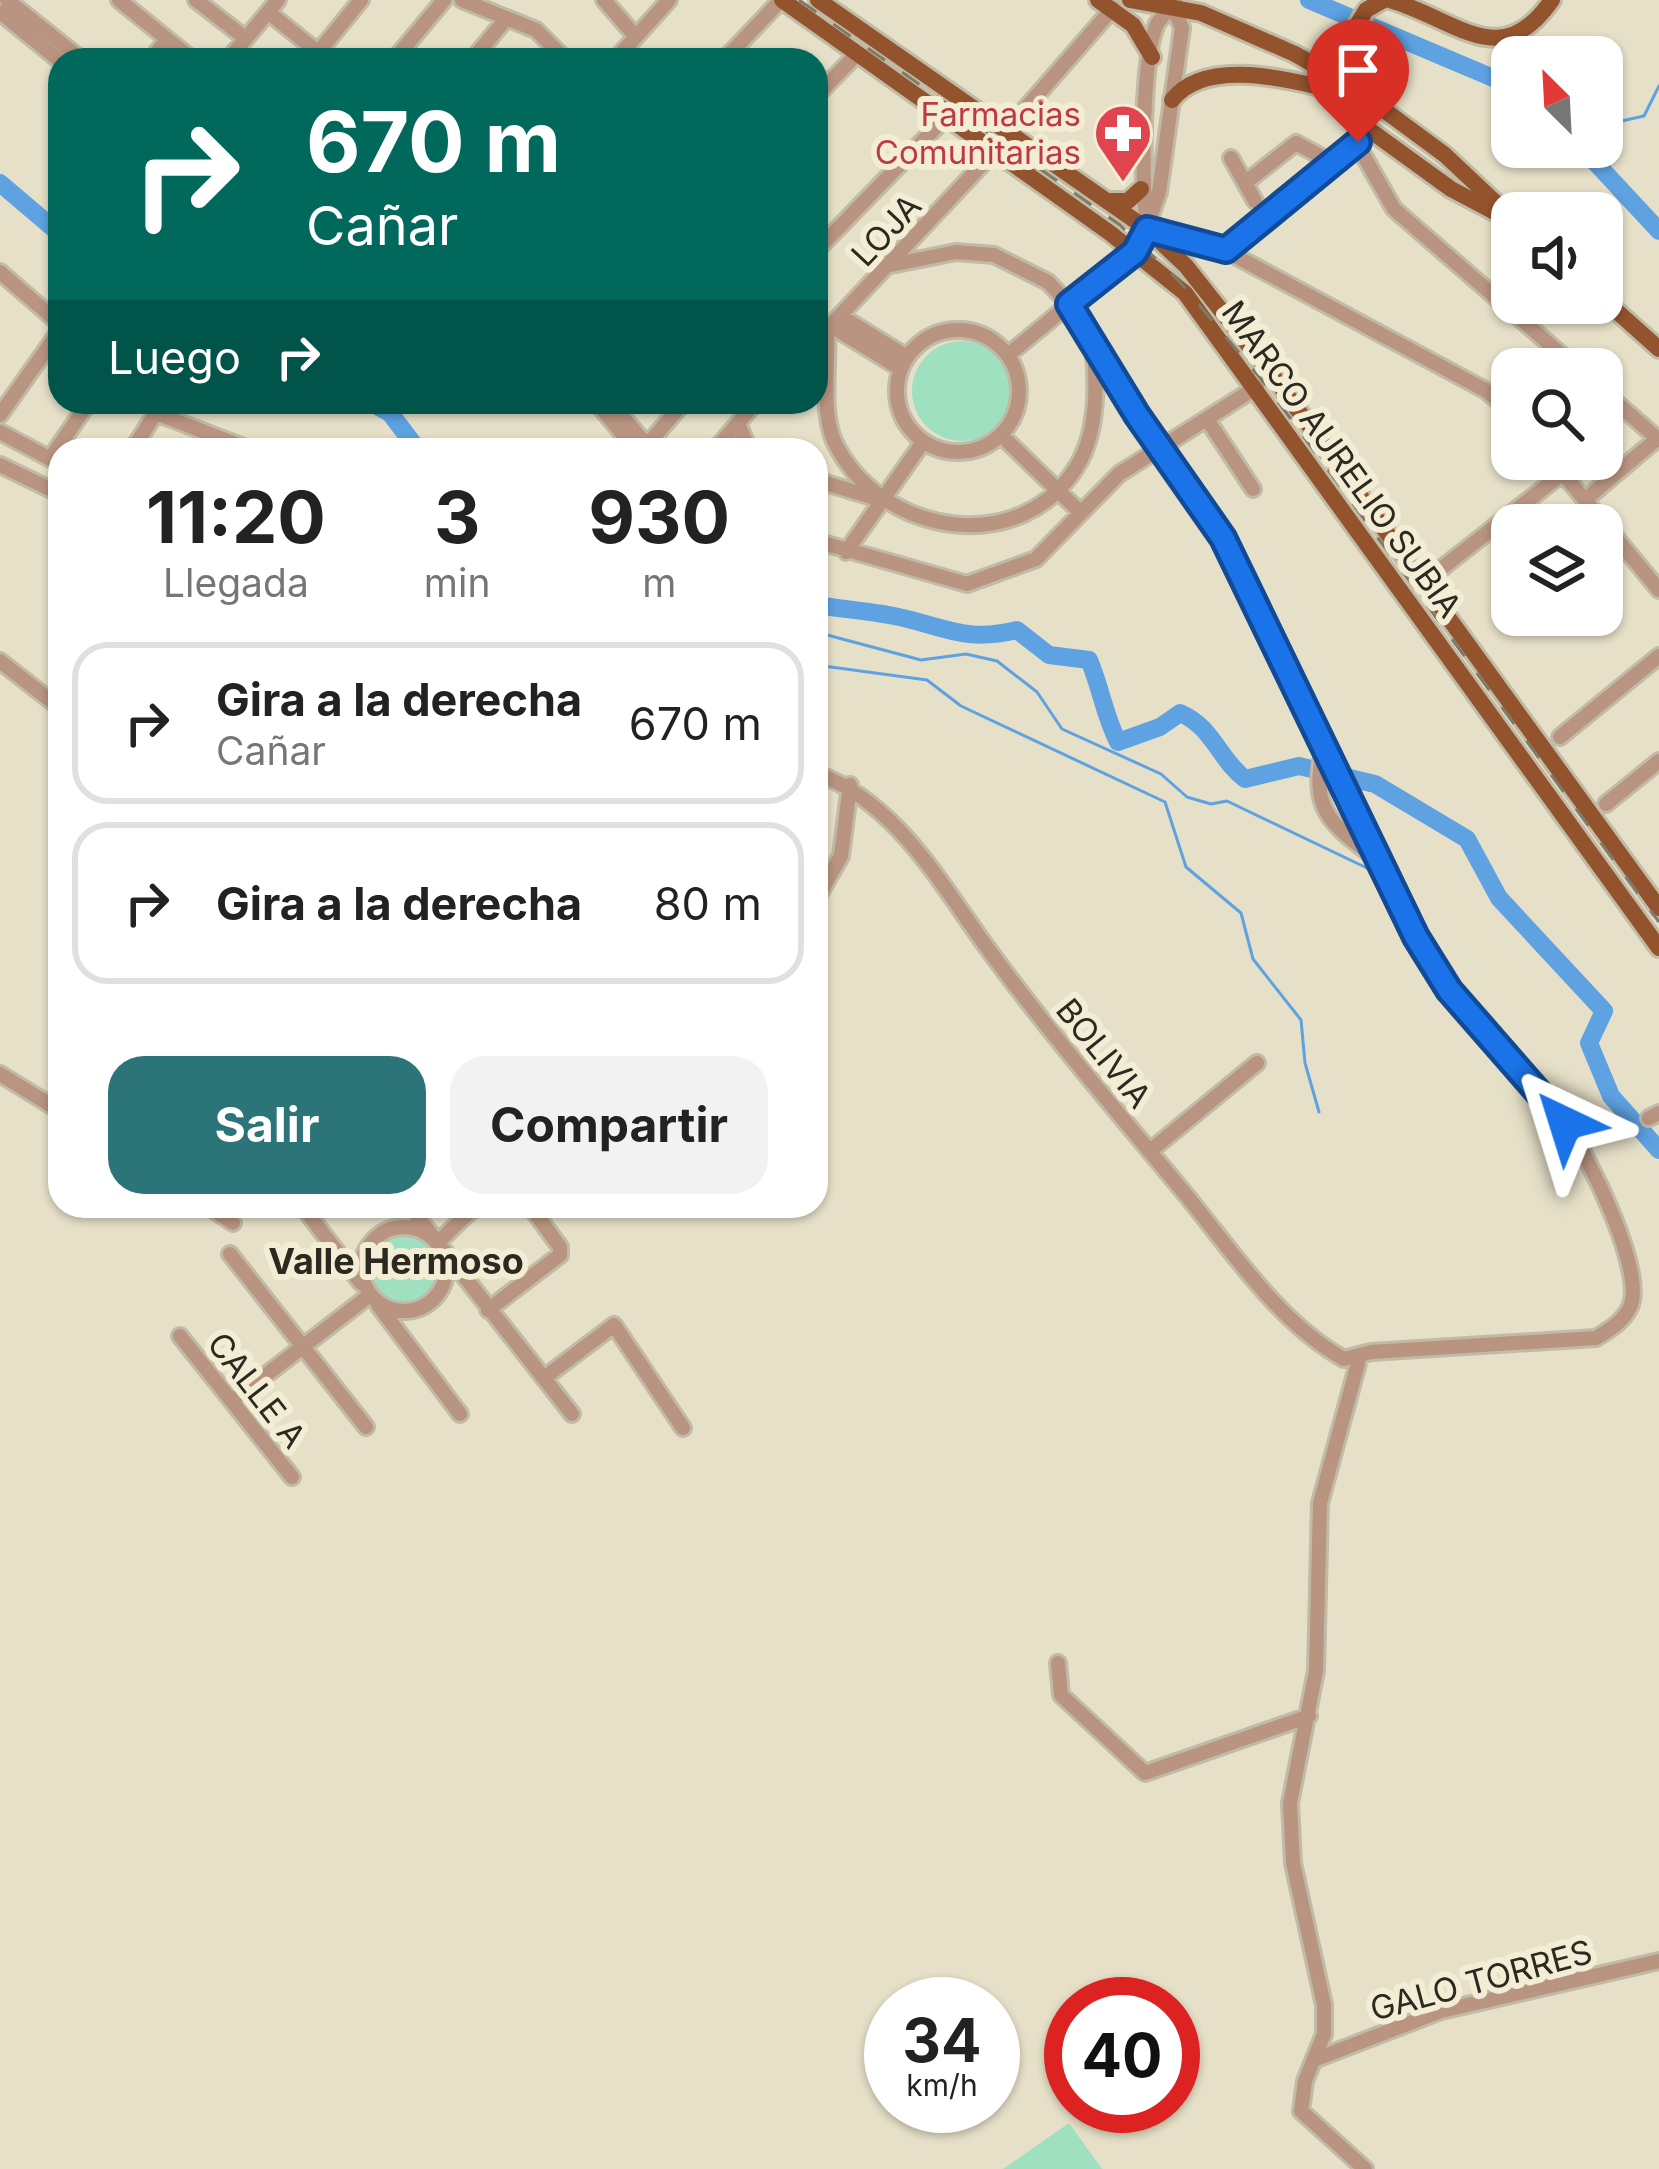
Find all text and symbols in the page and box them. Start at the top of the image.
pin [1307,19,1409,142]
north arrow [1491,36,1623,168]
map controls [1491,36,1623,636]
icon: arrive [1325,37,1391,103]
text: 670 m [306,91,561,192]
place label: Farmacias Comunitarias [875,94,1081,172]
icon: right [108,96,264,252]
pharmacy icon: Farmacias Comunitarias [1092,102,1154,184]
street label: LOJA [843,186,929,274]
button: sound [1491,192,1623,324]
text: Cañar [306,193,458,258]
street label: MARCO AURELIO SUBIA [1214,293,1470,625]
icon: right [265,324,331,390]
text: Luego [108,330,241,385]
button: search [1491,348,1623,480]
text: 11:20 [146,473,326,560]
text: 3 [434,473,480,560]
text: 930 [588,473,730,560]
button: layers [1491,504,1623,636]
text: Llegada [163,559,309,606]
text: min [424,559,490,606]
text: m [642,559,676,606]
text: Gira a la derecha [216,672,582,727]
icon: right [114,690,180,756]
text: 670 m [629,696,762,751]
text: Cañar [216,727,326,774]
icon: right [114,870,180,936]
text: Gira a la derecha [216,876,582,931]
text: 80 m [654,876,762,931]
street label: BOLIVIA [1048,990,1160,1116]
button: Salir [108,1056,426,1194]
button: Compartir [450,1056,768,1194]
position arrow [1502,1060,1628,1186]
district label: Valle Hermoso [268,1239,524,1283]
street label: CALLE A [200,1324,314,1456]
street label: GALO TORRES [1366,1931,1596,2029]
speed limit sign: 40 [1044,1977,1200,2133]
text: 34 [902,2004,982,2076]
text: km/h [906,2067,978,2103]

